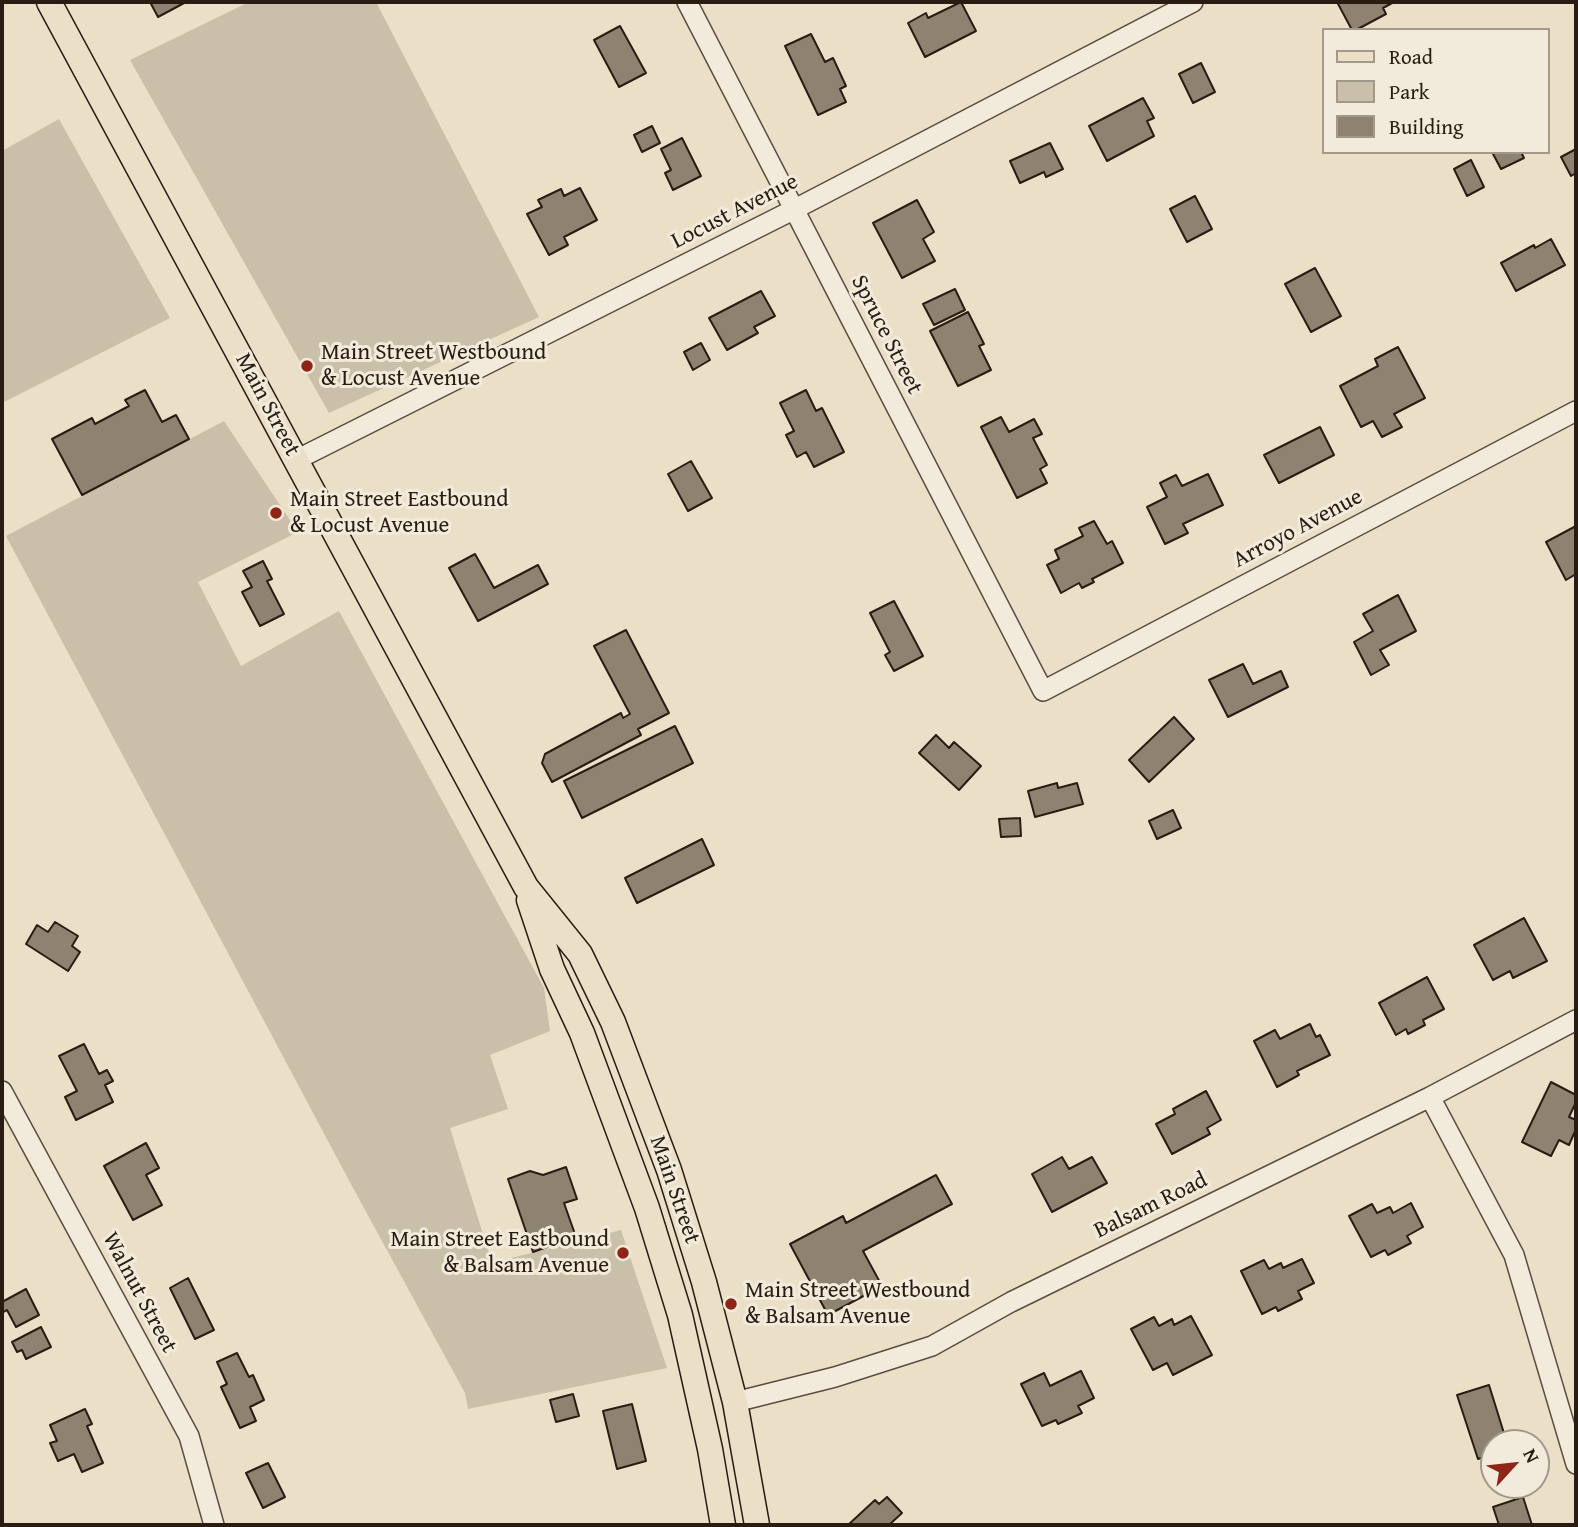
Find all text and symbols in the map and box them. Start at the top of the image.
legend [1322,28,1550,154]
text: Road [1389,41,1433,72]
text: Park [1389,76,1430,107]
text: Building [1389,111,1463,142]
street label: Locust Avenue [667,168,803,256]
street label: Spruce Street [844,271,928,399]
place label: Main Street Westbound & Locust Avenue [321,339,546,393]
street label: Main Street [228,349,306,461]
marker: Main Street Westbound & Locust Avenue [299,358,315,374]
street label: Arroyo Avenue [1228,483,1368,575]
place label: Main Street Eastbound & Locust Avenue [290,486,508,540]
marker: Main Street Eastbound & Locust Avenue [268,505,284,521]
street label: Main Street [643,1132,705,1248]
street label: Balsam Road [1090,1167,1212,1245]
place label: Main Street Eastbound & Balsam Avenue [391,1226,609,1280]
street label: Walnut Street [96,1228,182,1358]
marker: Main Street Eastbound & Balsam Avenue [615,1245,631,1261]
place label: Main Street Westbound & Balsam Avenue [745,1277,970,1331]
marker: Main Street Westbound & Balsam Avenue [723,1296,739,1312]
north arrow [1480,1429,1550,1499]
text: N [1517,1443,1547,1467]

